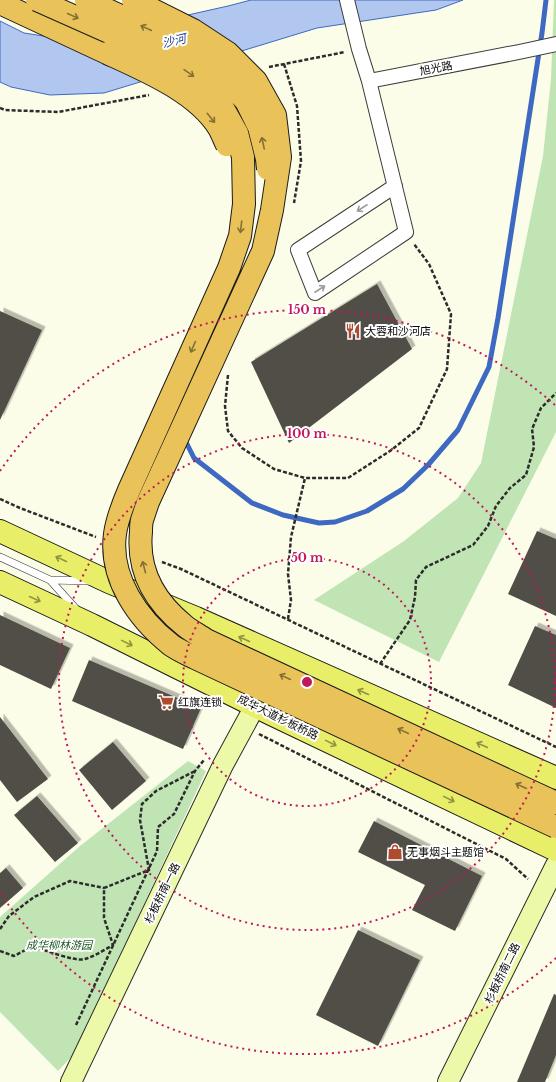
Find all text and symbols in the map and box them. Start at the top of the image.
one-way arrow [66,13,78,20]
one-way arrow [140,24,152,31]
water label: 沙河 [161,30,189,51]
street label: 旭光路 [418,58,454,78]
one-way arrow [183,69,194,77]
one-way arrow [206,112,215,123]
one-way arrow [259,137,267,150]
one-way arrow [357,204,368,212]
one-way arrow [237,220,245,233]
one-way arrow [315,285,326,294]
text: 150 m [288,302,327,317]
restaurant icon: 大蓉和沙河店 [344,322,362,340]
place label: 大蓉和沙河店 [365,324,431,338]
one-way arrow [189,341,196,353]
text: 100 m [287,426,328,441]
text: 50 m [291,550,324,565]
one-way arrow [55,555,67,562]
one-way arrow [139,560,147,573]
one-way arrow [29,596,41,603]
one-way arrow [239,635,251,643]
one-way arrow [120,639,132,647]
one-way arrow [279,673,291,680]
centre of rings [300,675,314,689]
one-way arrow [358,688,370,695]
street label: 成华大道杉板桥路 [235,691,321,743]
supermarket icon: 红旗连锁 [157,693,175,711]
place label: 红旗连锁 [178,695,222,709]
one-way arrow [397,727,409,734]
one-way arrow [325,740,337,747]
one-way arrow [477,740,489,748]
one-way arrow [515,782,527,789]
one-way arrow [442,796,454,803]
shop icon: 无事烟斗主题馆 [386,843,404,861]
place label: 无事烟斗主题馆 [407,845,484,859]
street label: 杉板桥南一路 [141,860,183,926]
park label: 成华柳林游园 [26,938,94,952]
street label: 杉板桥南二路 [481,940,523,1006]

